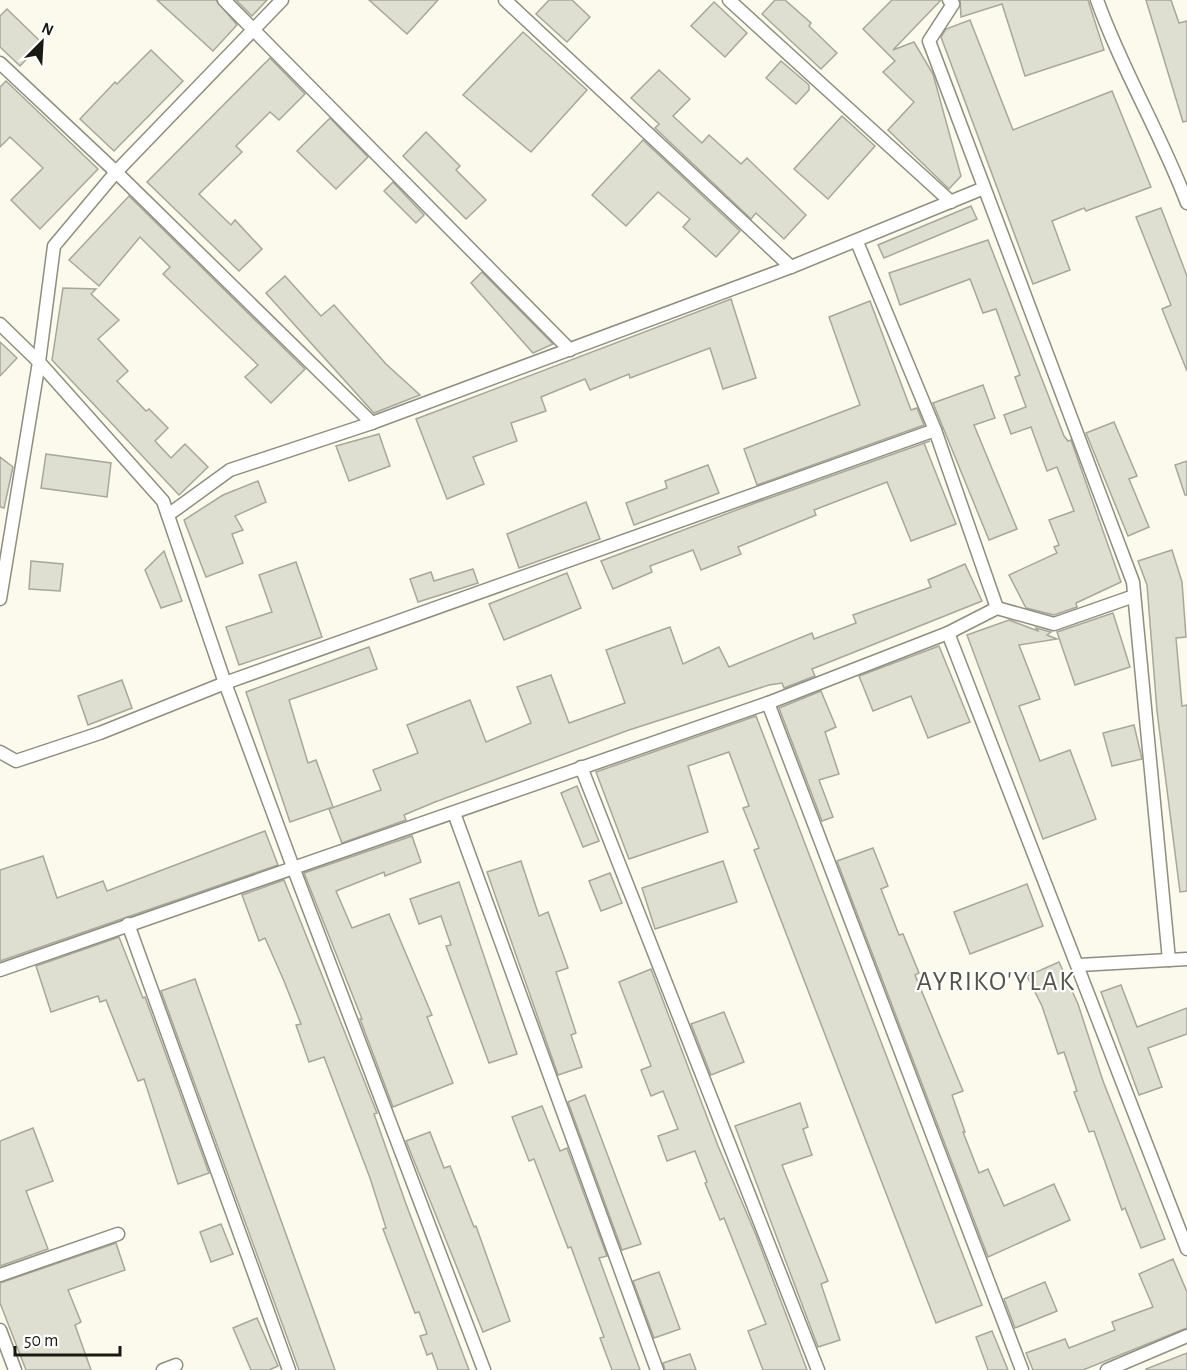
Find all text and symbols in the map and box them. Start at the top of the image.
north arrow [12,12,72,72]
text: N [39,20,56,39]
district label: AYRIKO'YLAK [917,968,1075,995]
scale bar [15,1319,120,1357]
text: 50 m [24,1332,58,1350]

